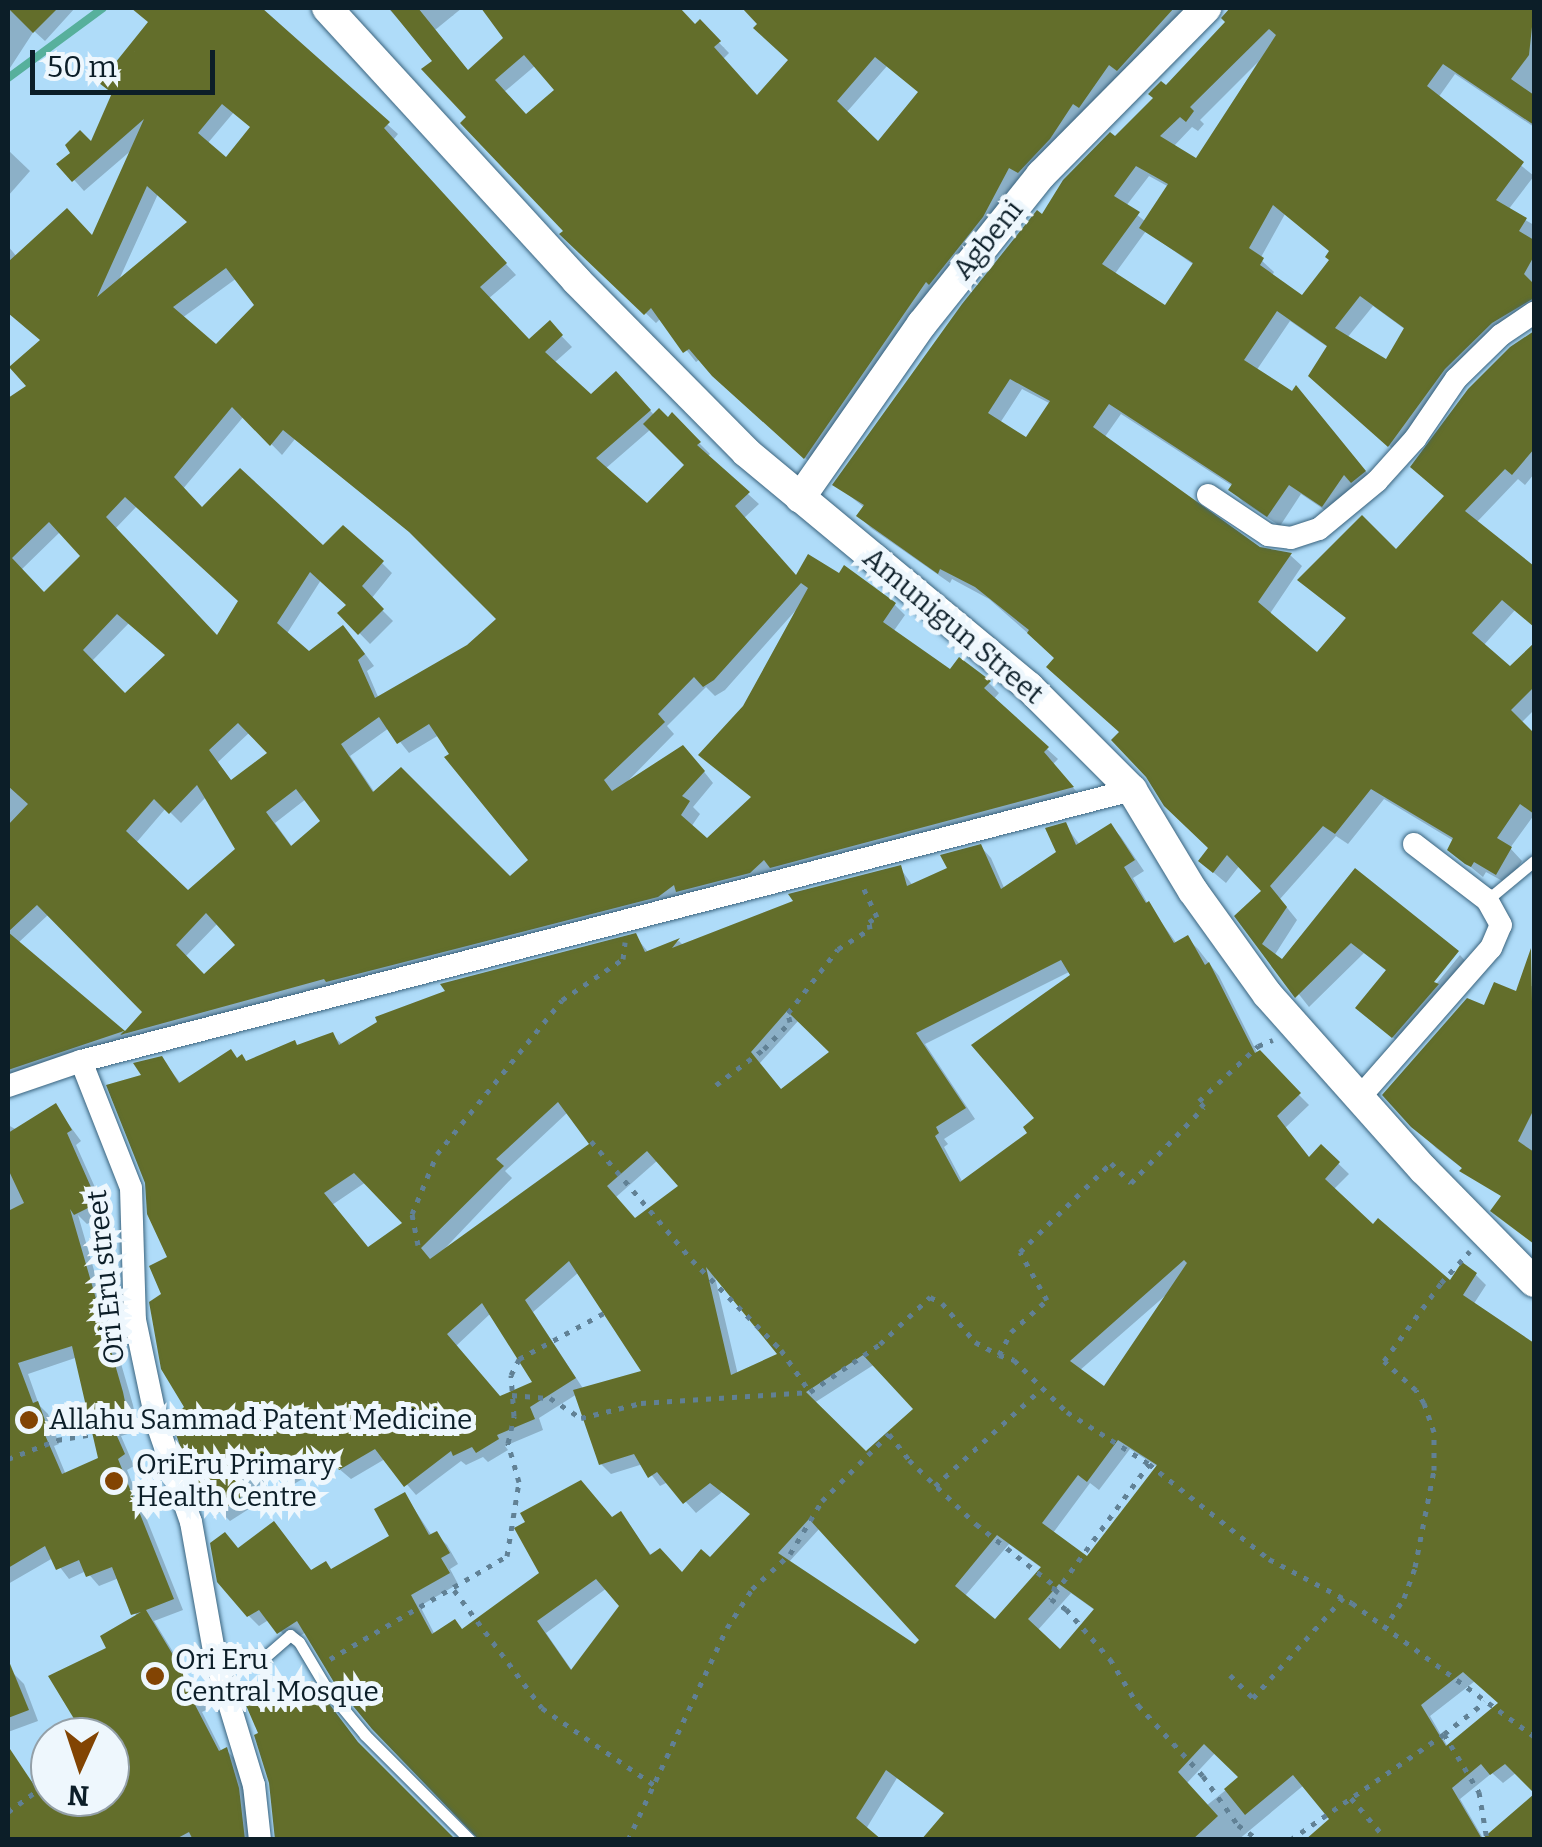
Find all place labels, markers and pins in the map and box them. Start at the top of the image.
place label: Allahu Sammad Patent Medicine [49,1403,472,1437]
marker: Allahu Sammad Patent Medicine [18,1409,40,1431]
place label: OriEru Primary Health Centre [136,1448,335,1514]
marker: OriEru Primary Health Centre [101,1468,127,1494]
place label: Ori Eru Central Mosque [175,1643,379,1709]
marker: Ori Eru Central Mosque [144,1665,166,1687]

